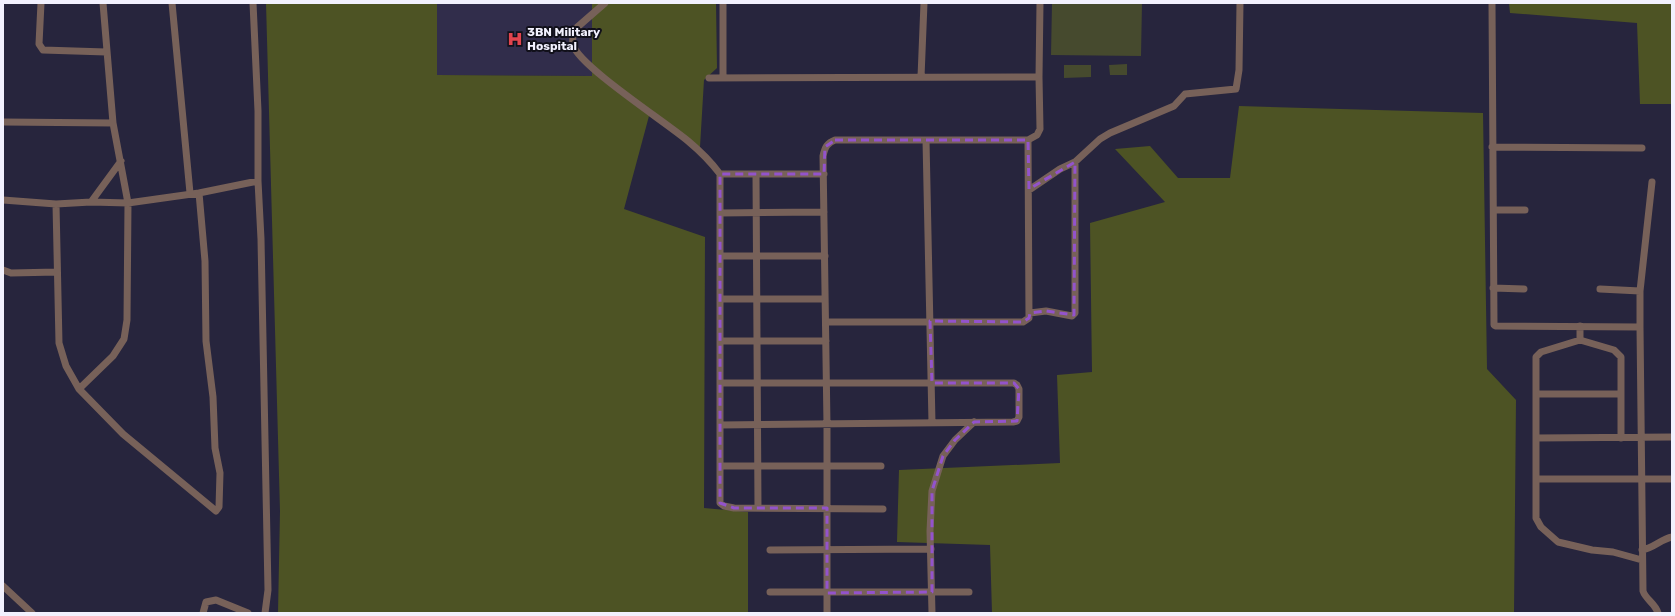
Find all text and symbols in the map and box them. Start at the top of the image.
place label: 3BN Military Hospital [527,25,600,53]
hospital icon: 3BN Military Hospital [506,30,524,48]

